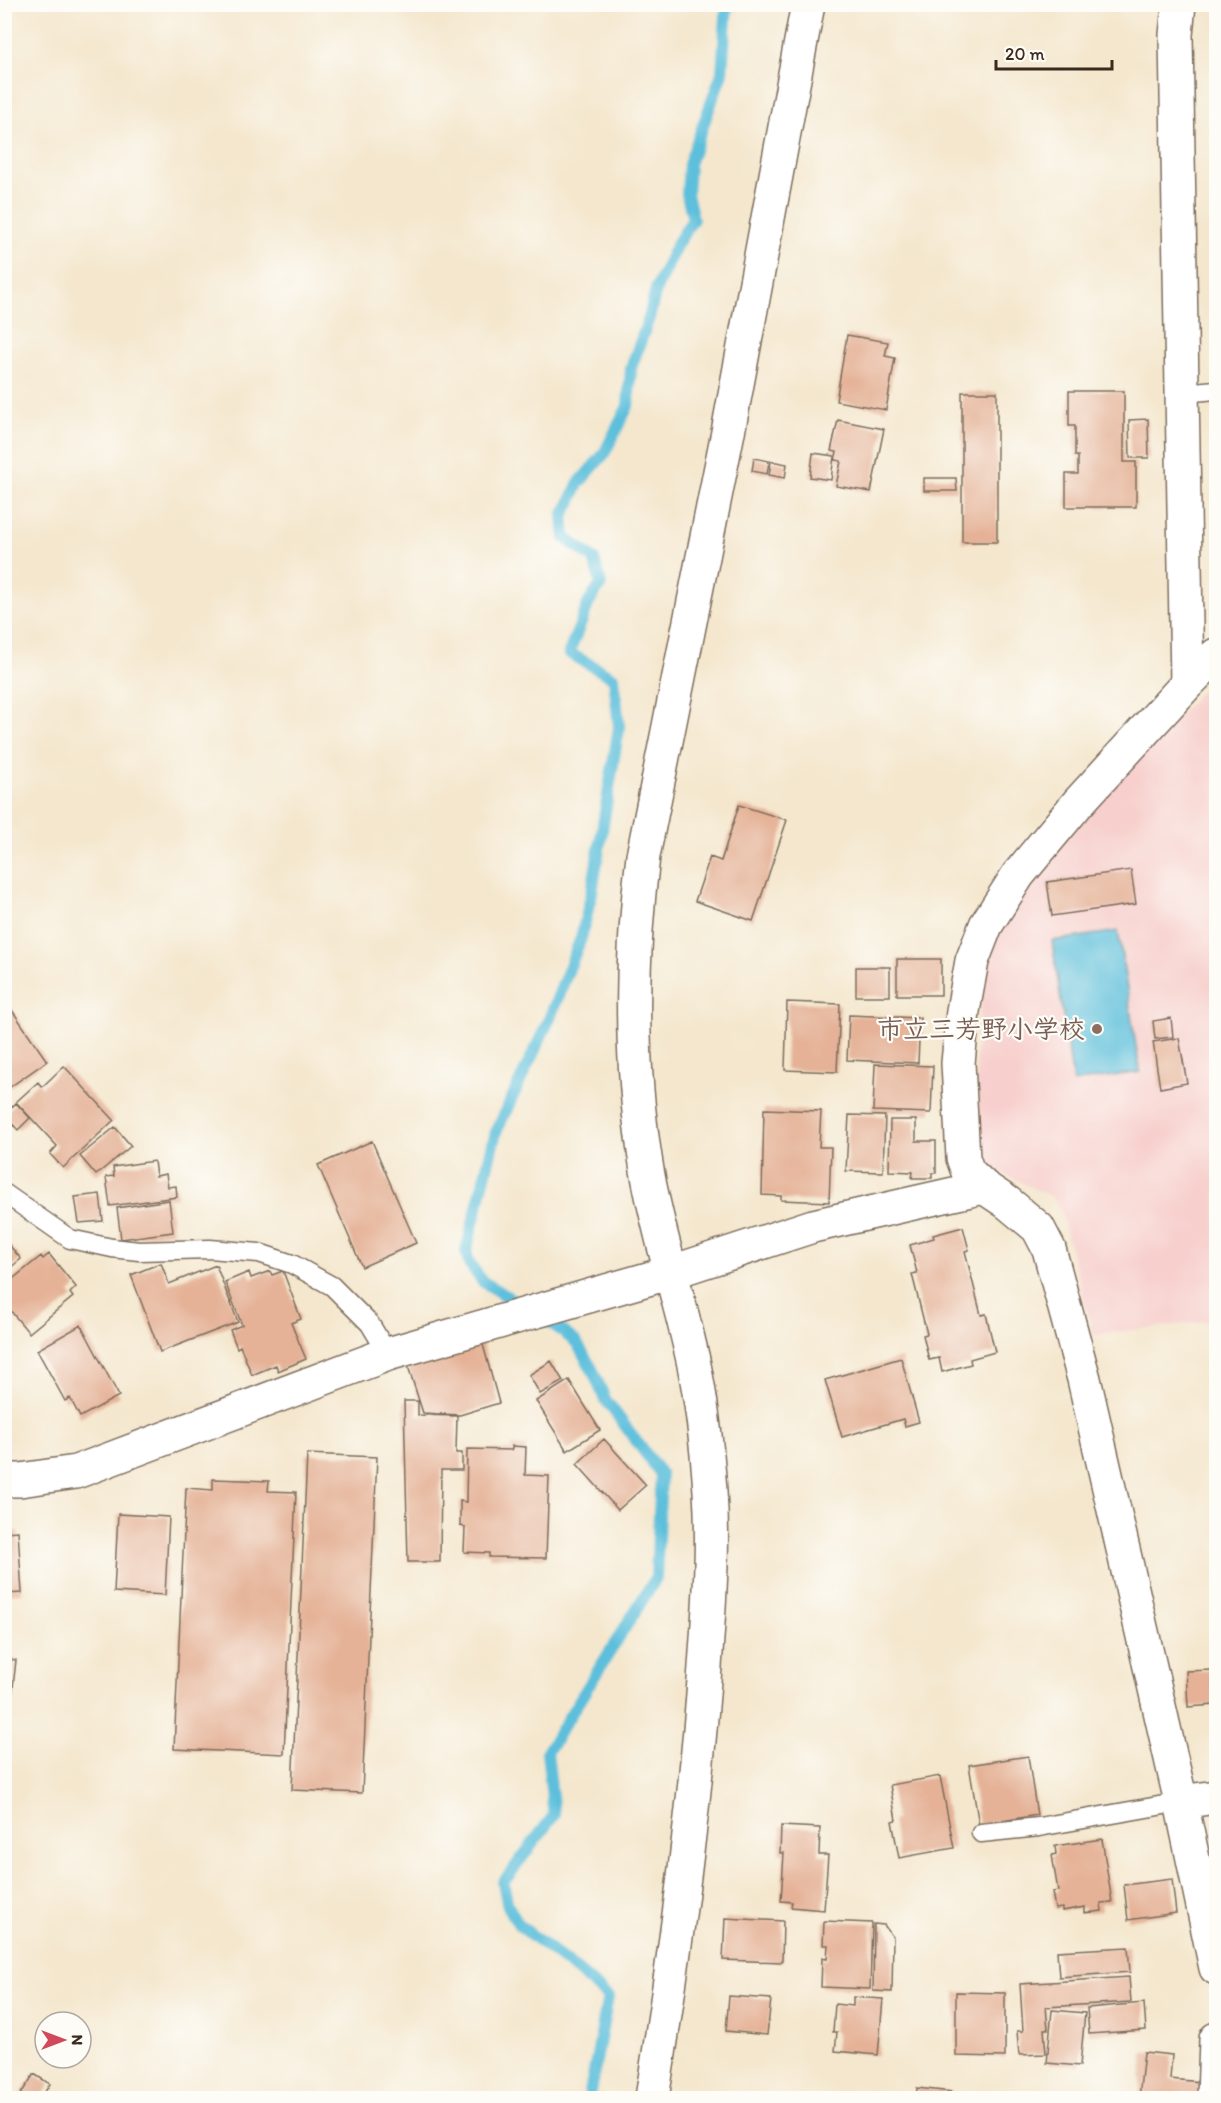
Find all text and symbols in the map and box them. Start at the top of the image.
scale bar [996,33,1112,71]
text: 20 m [1005,43,1045,65]
place label: 市立三芳野小学校 [877,1013,1085,1045]
marker: 市立三芳野小学校 [1090,1022,1104,1036]
north arrow [33,2010,93,2070]
text: N [68,2035,87,2045]

